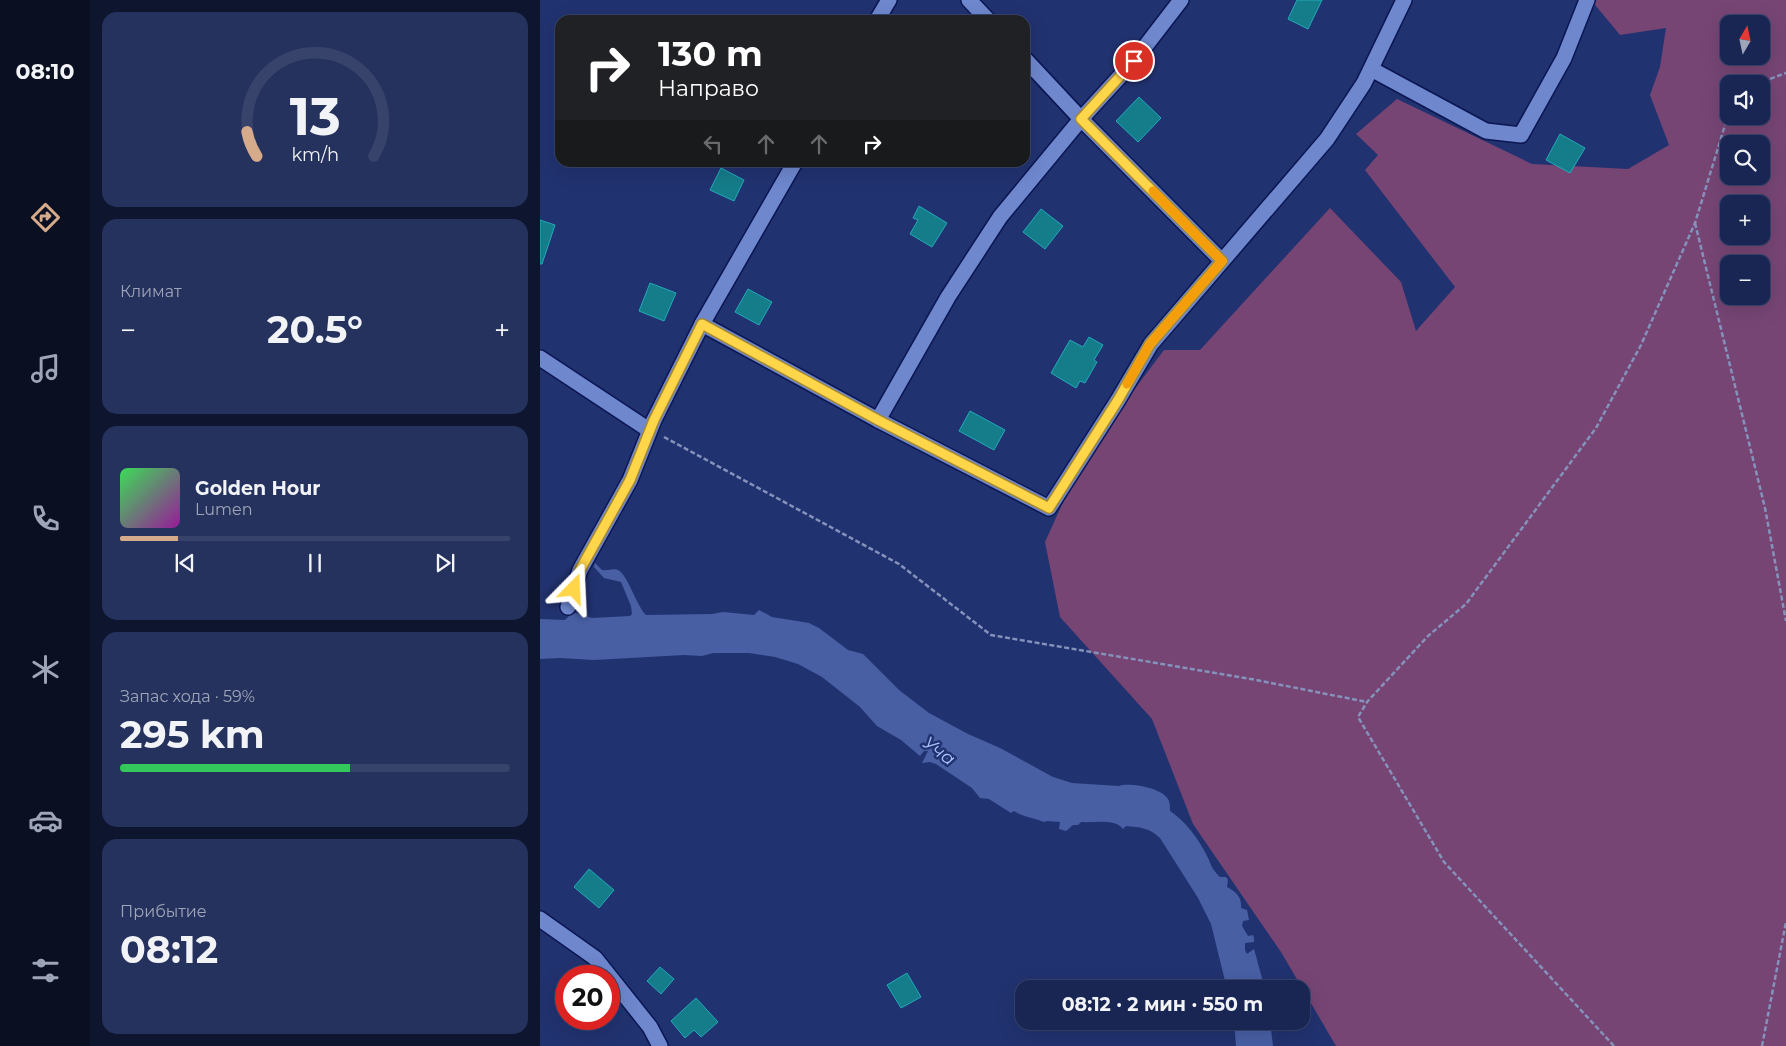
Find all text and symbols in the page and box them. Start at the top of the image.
north arrow [1720,15,1770,65]
map controls [1720,15,1770,305]
text: 130 m [658,32,763,75]
icon: right [575,35,640,100]
pin [1113,40,1155,82]
icon: arrive [1120,47,1148,75]
text: 08:10 [16,58,74,85]
text: Направо [658,75,759,102]
button: sound [1720,75,1770,125]
text: 13 [289,85,341,148]
icon: left [699,130,727,158]
icon: ahead [752,130,780,158]
icon: ahead [805,130,833,158]
icon: right [858,130,886,158]
button: search [1720,135,1770,185]
text: km/h [291,144,339,165]
button: + [1720,195,1770,245]
icon: directions [28,200,63,235]
button: − [1720,255,1770,305]
text: Климат [120,282,182,301]
text: 20.5° [267,306,363,353]
text: − [120,313,136,347]
text: + [494,313,510,347]
icon: music [28,351,63,386]
text: Golden Hour [195,477,321,500]
text: Lumen [195,500,253,519]
icon: phone [28,501,63,536]
icon: previous [171,549,199,577]
icon: pause [301,549,329,577]
icon: next [431,549,459,577]
position arrow [547,562,599,614]
icon: climate [28,652,63,687]
text: Запас хода · 59% [120,687,255,706]
text: 295 km [120,711,265,758]
water label: Уча [918,732,960,770]
icon: car [28,803,63,838]
text: Прибытие [120,902,207,921]
text: 08:12 [120,926,218,973]
icon: filters [28,953,63,988]
speed limit sign: 20 [555,965,620,1030]
text: 08:12 · 2 мин · 550 m [1062,993,1263,1016]

